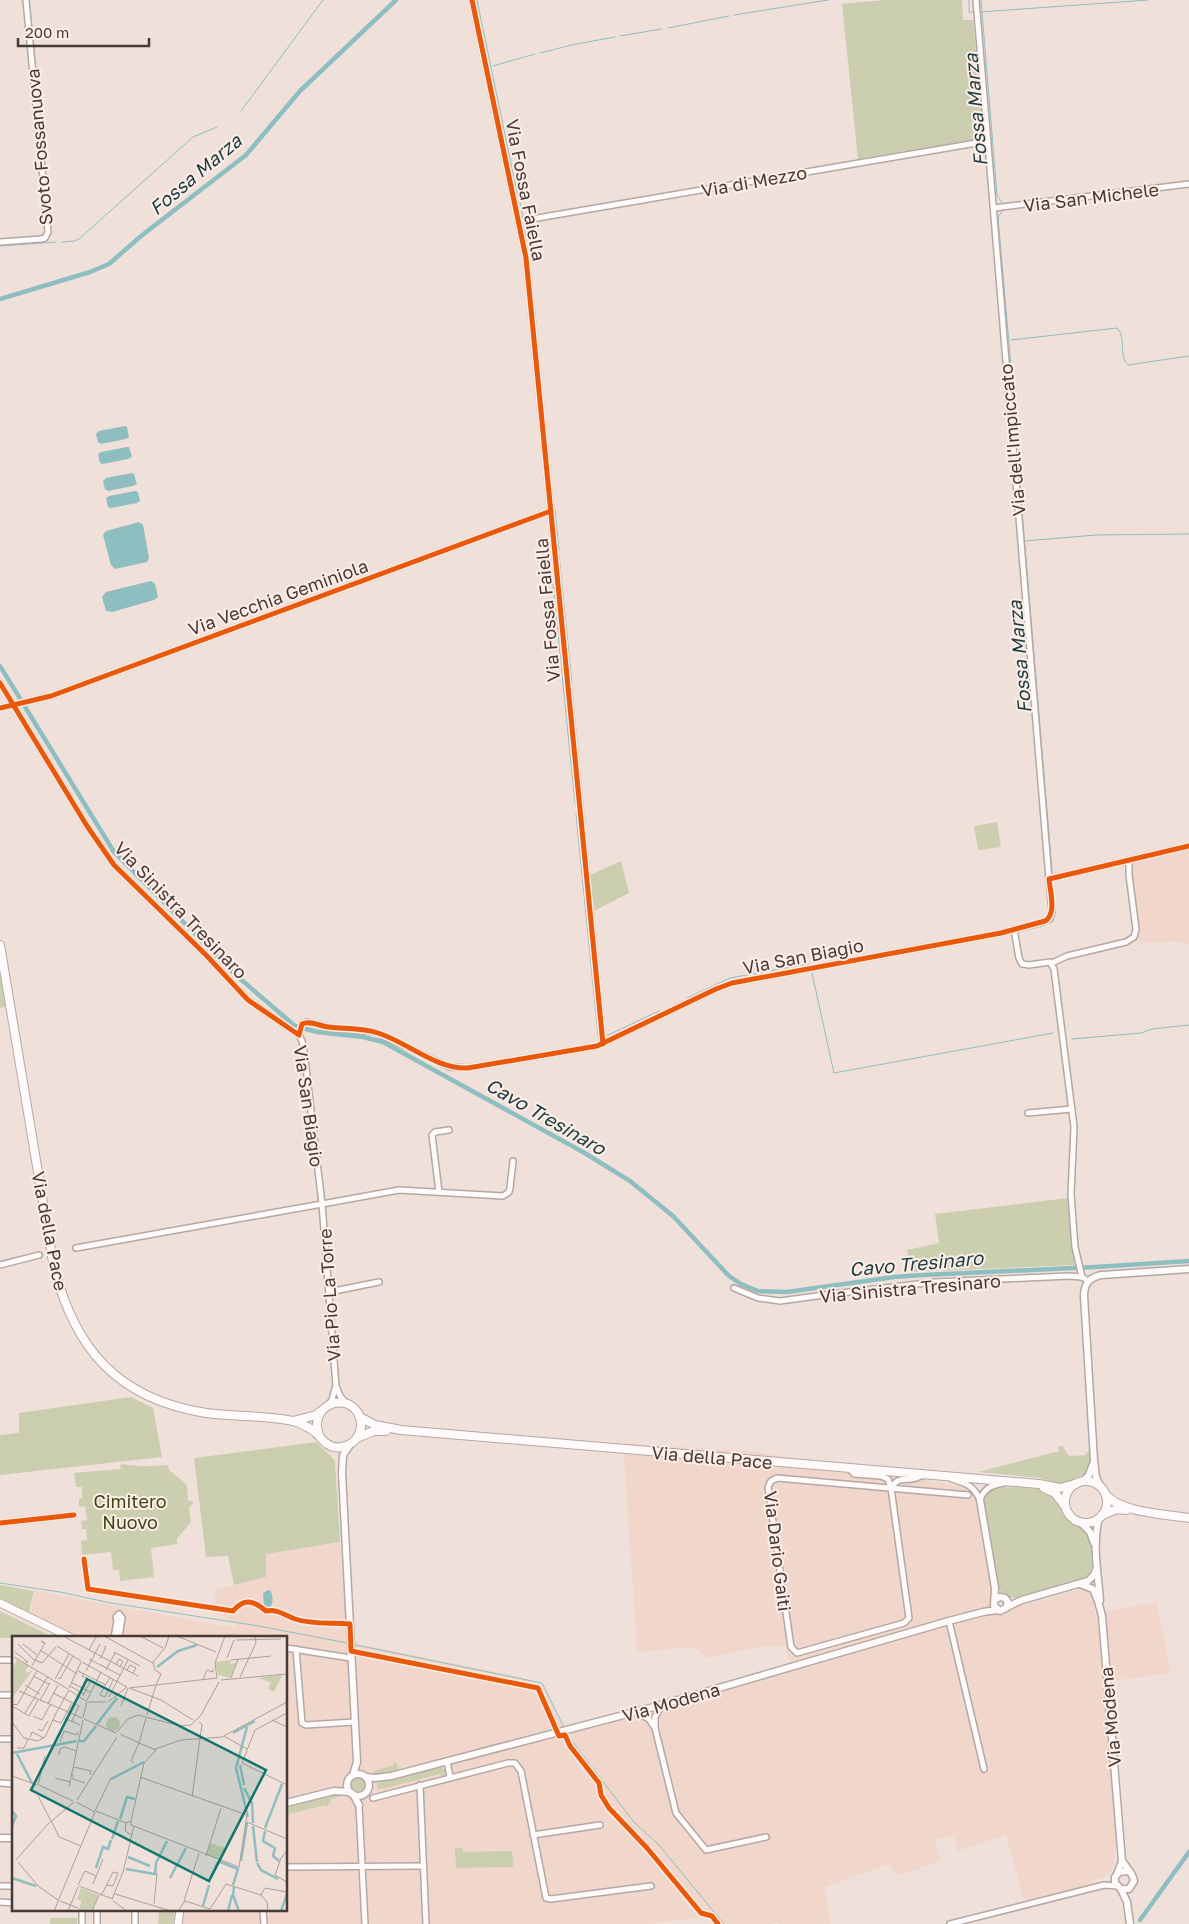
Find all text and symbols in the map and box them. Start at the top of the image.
scale bar [18,15,149,47]
text: 200 m [25,23,69,41]
water label: Fossa Marza [958,51,991,167]
street label: Svoto Fossanuova [21,68,57,226]
street label: Via Fossa Faiella [501,117,551,263]
water label: Fossa Marza [144,128,247,219]
street label: Via di Mezzo [699,161,809,201]
street label: Via San Michele [1022,178,1160,216]
street label: Via dell'Impiccato [994,363,1030,517]
street label: Via Fossa Faiella [530,537,564,683]
street label: Via Vecchia Geminiola [185,554,371,640]
water label: Fossa Marza [1002,598,1035,714]
street label: Via Sinistra Tresinaro [110,837,252,983]
street label: Via San Biagio [741,934,865,978]
street label: Via San Biagio [290,1044,328,1168]
water label: Cavo Tresinaro [482,1072,611,1160]
street label: Via della Pace [28,1169,72,1293]
street label: Via Pio La Torre [313,1228,345,1362]
water label: Cavo Tresinaro [848,1246,985,1280]
street label: Via Sinistra Tresinaro [818,1269,1002,1307]
street label: Via della Pace [651,1441,773,1473]
park label: Cimitero Nuovo [93,1490,167,1533]
street label: Via Dario Gaiti [760,1490,796,1612]
inset map [12,1636,288,1912]
street label: Via Modena [1095,1666,1125,1768]
street label: Via Modena [620,1678,722,1726]

